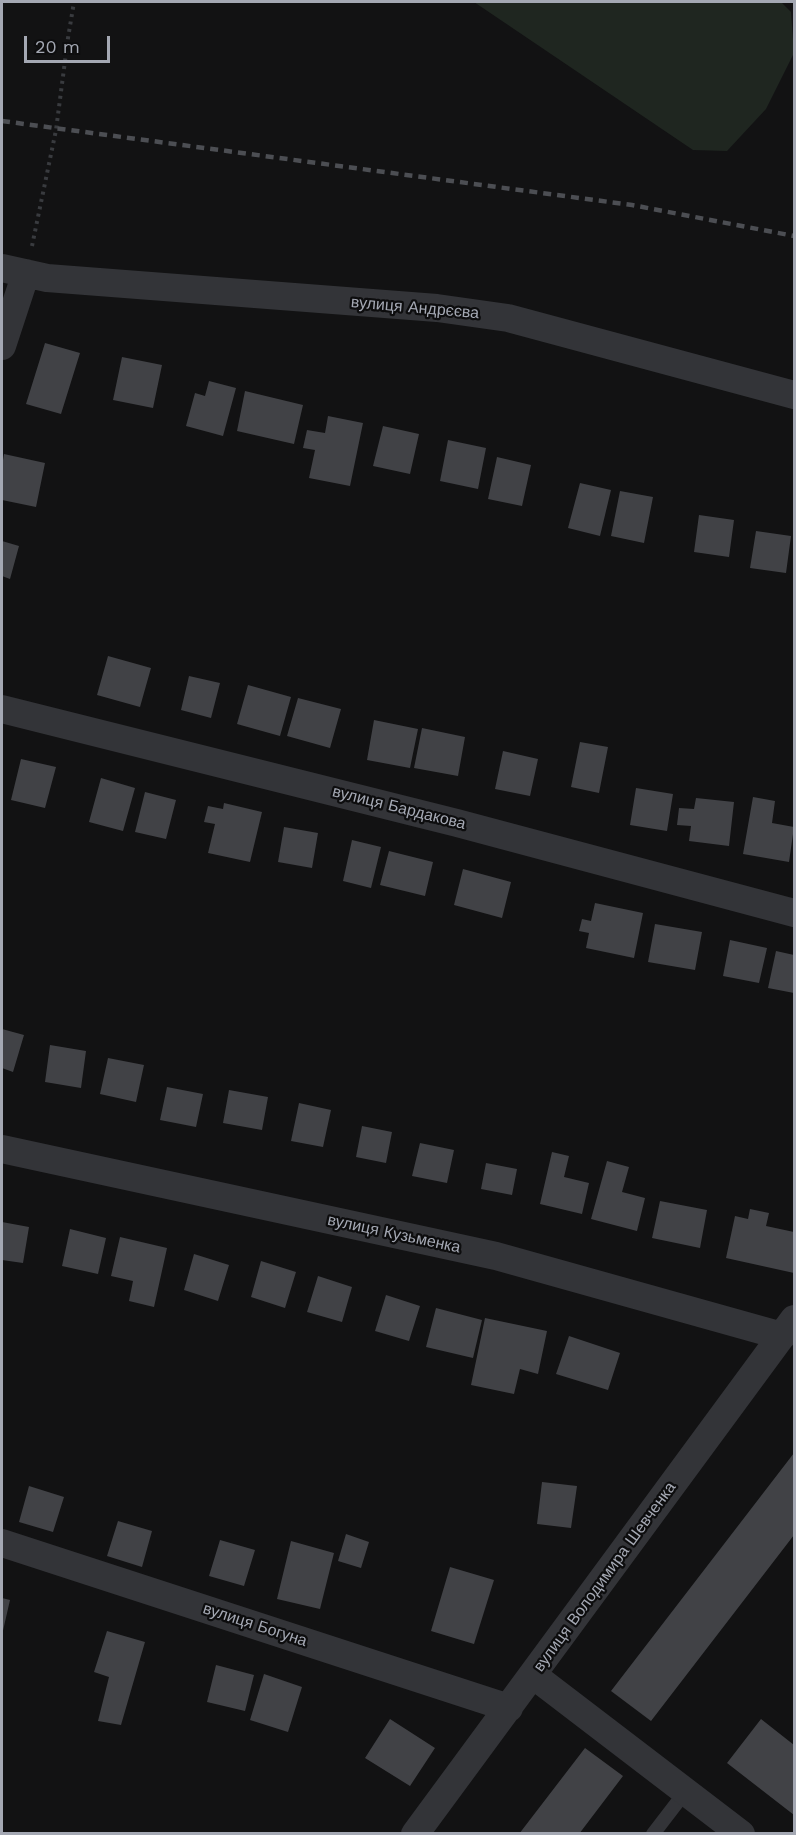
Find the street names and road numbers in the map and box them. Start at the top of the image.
street label: вулиця Андрєєва [350,293,480,323]
street label: вулиця Бардакова [330,782,468,834]
street label: вулиця Кузьменка [326,1211,462,1257]
street label: вулиця Володимира Шевченка [530,1478,680,1676]
street label: вулиця Богуна [201,1599,309,1651]

